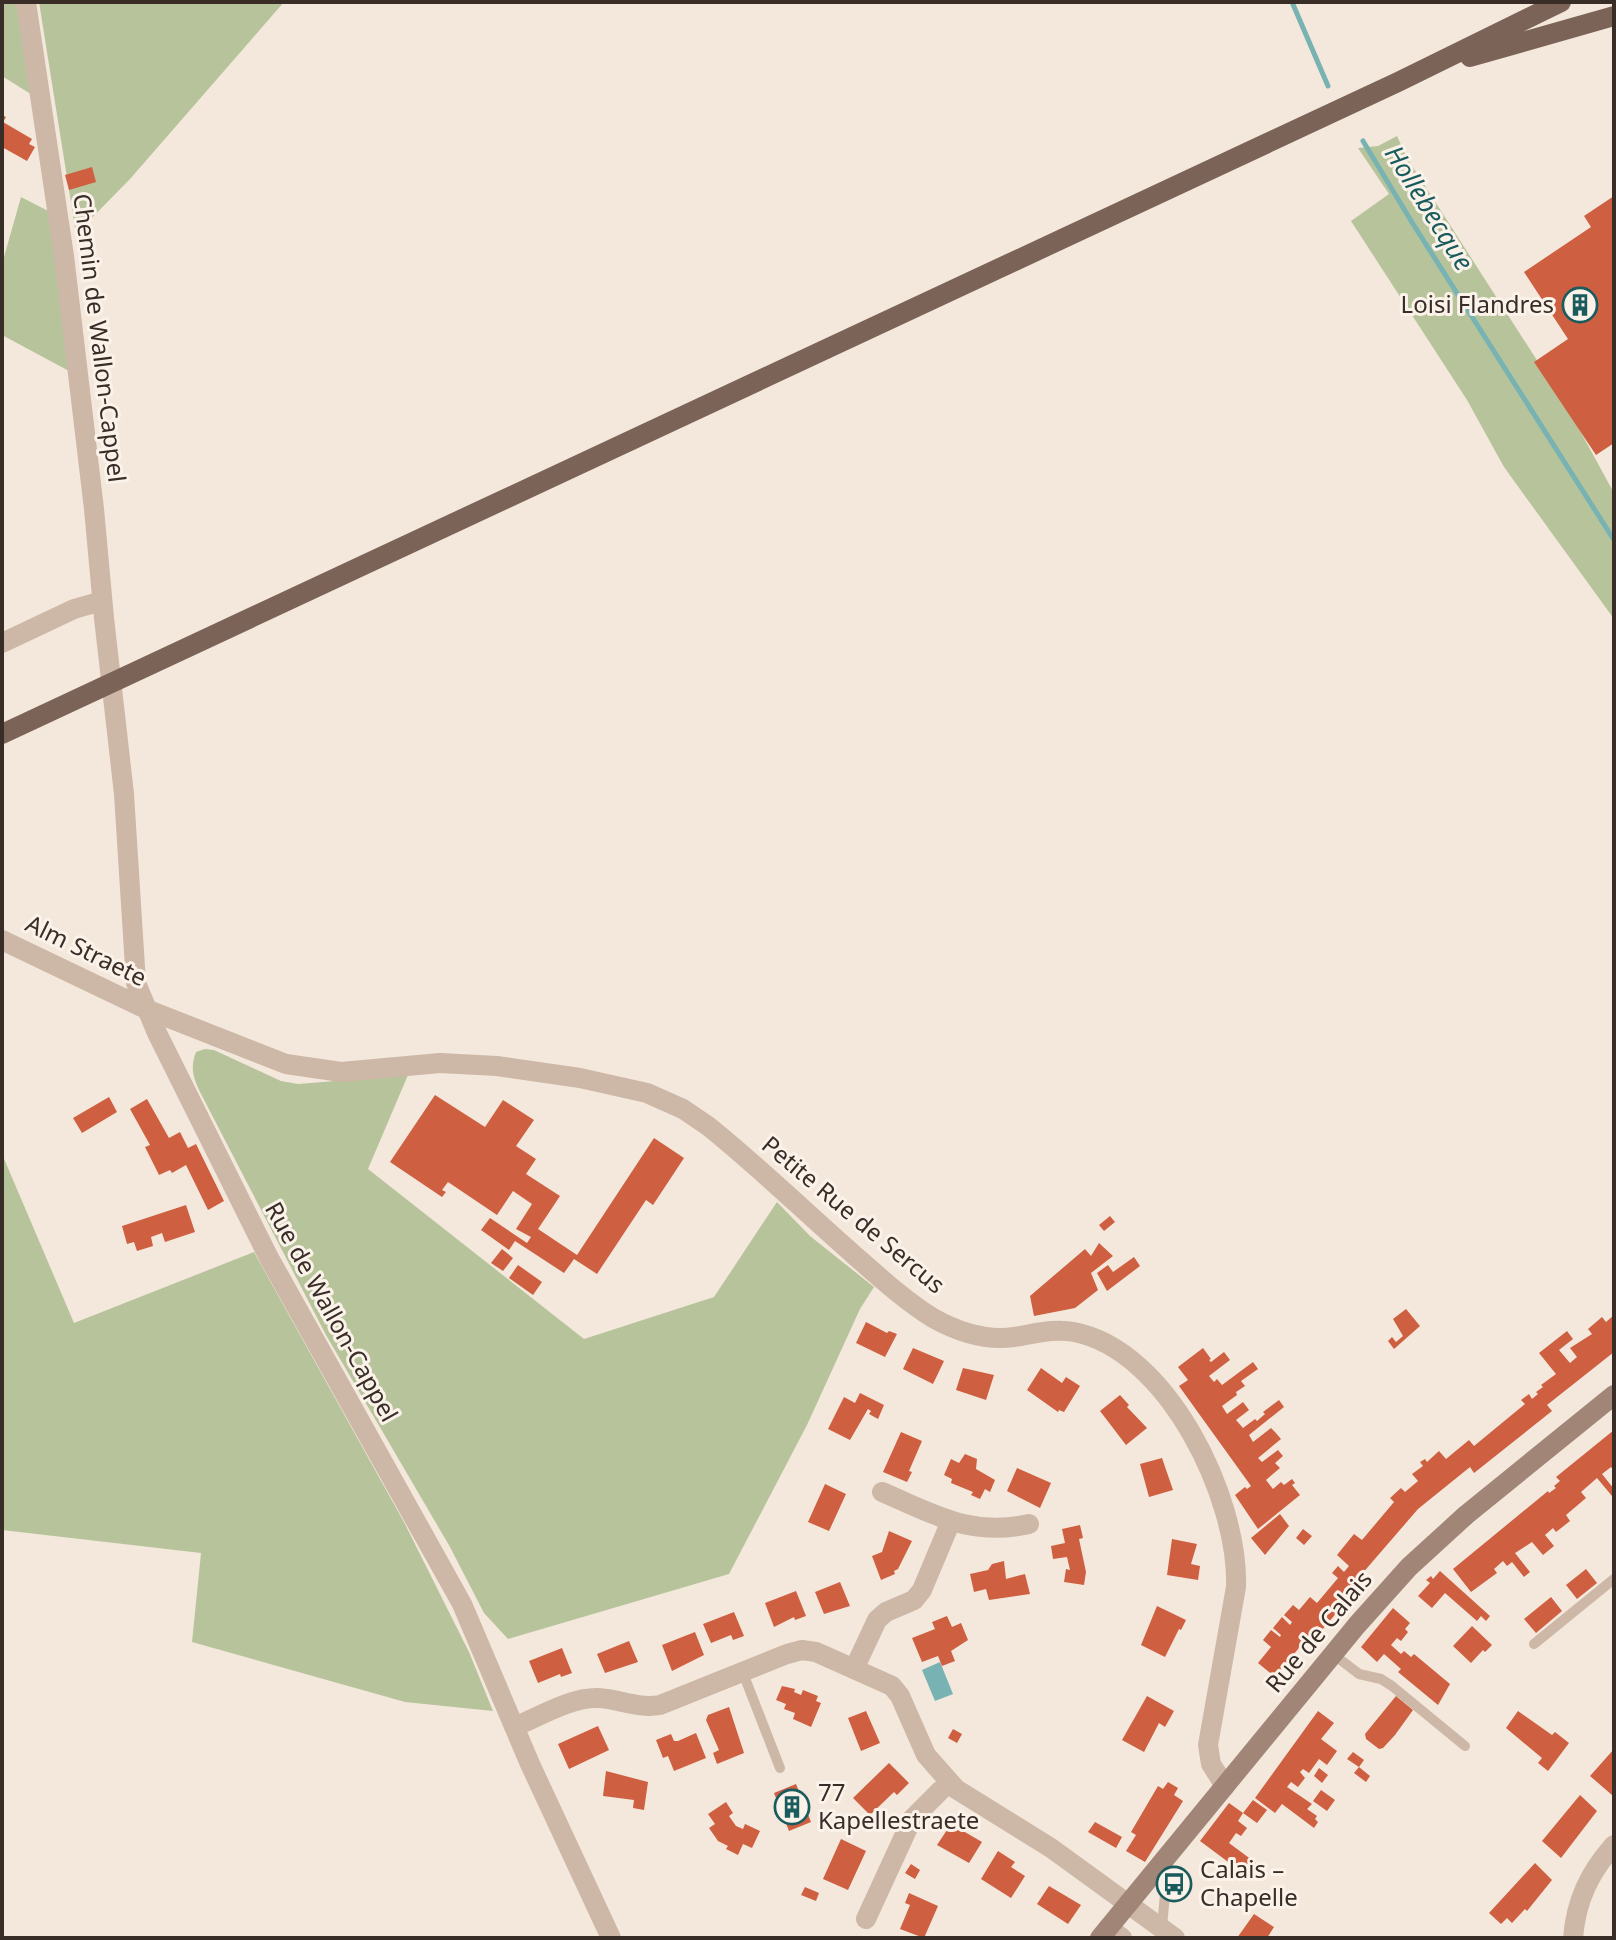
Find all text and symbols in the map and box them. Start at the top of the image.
water label: Hollebecque [1377,138,1483,277]
street label: Chemin de Wallon-Cappel [66,192,135,484]
building icon: Loisi Flandres [1561,286,1599,324]
place label: Loisi Flandres [1401,287,1554,320]
street label: Alm Straete [21,906,153,993]
street label: Petite Rue de Sercus [755,1127,952,1300]
street label: Rue de Wallon-Cappel [258,1195,407,1427]
street label: Rue de Calais [1257,1563,1379,1699]
place label: 77 Kapellestraete [818,1775,979,1836]
building icon: 77 Kapellestraete [773,1788,811,1826]
place label: Calais – Chapelle [1200,1852,1298,1913]
bus stop icon: Calais – Chapelle [1155,1865,1193,1903]

